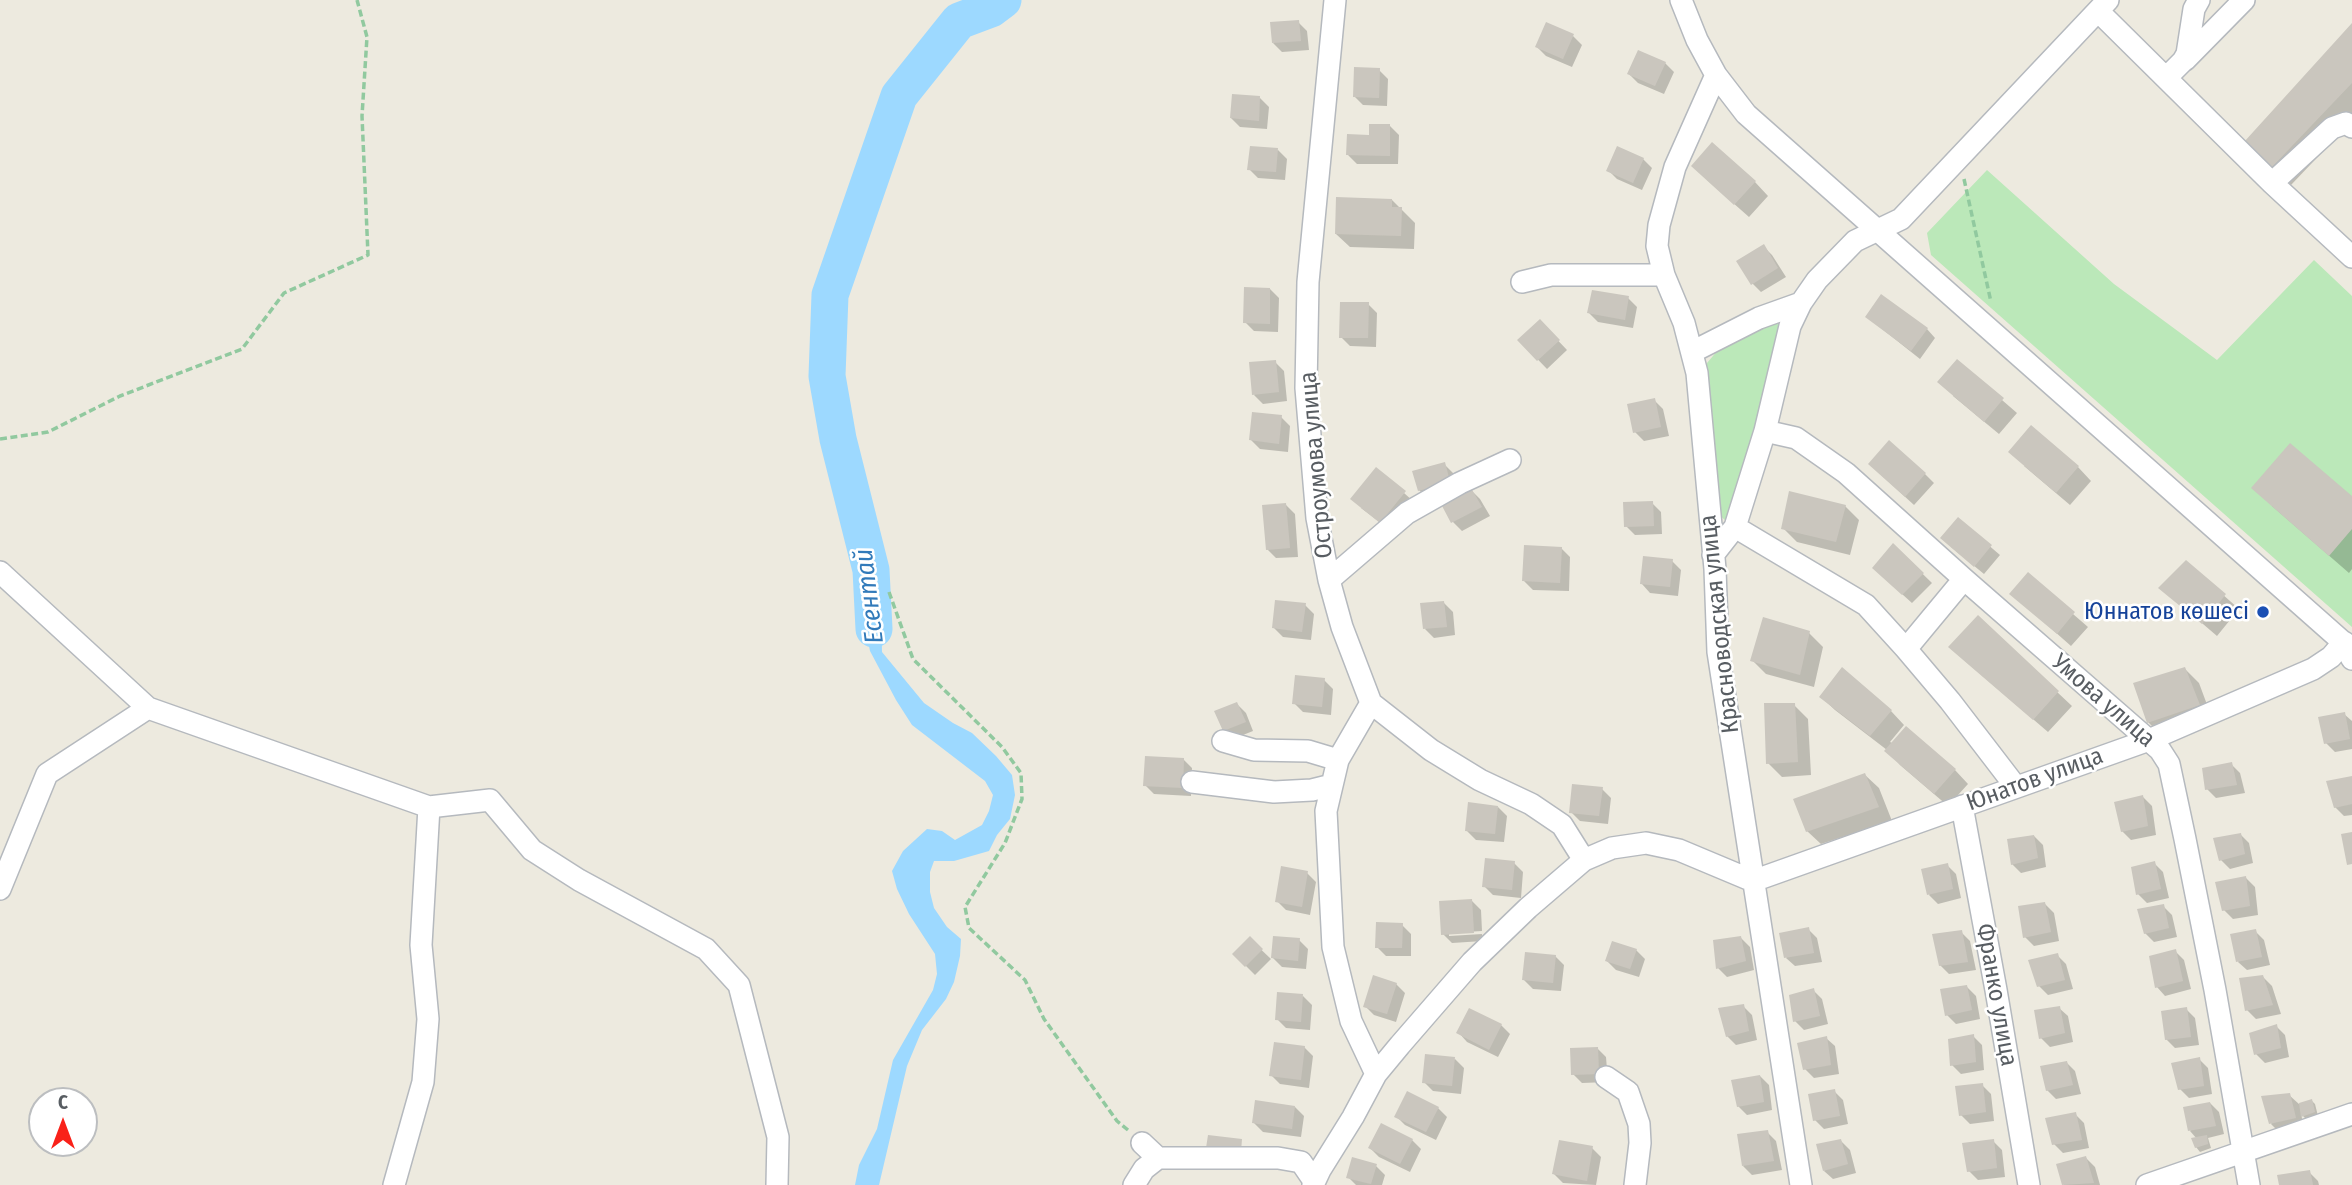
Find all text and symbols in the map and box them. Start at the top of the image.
street label: Остроумова улица [1294,370,1340,560]
street label: Красноводская улица [1694,513,1746,735]
water label: Есентай [849,547,891,645]
place label: Юннатов көшесі [2084,598,2249,626]
marker: Юннатов көшесі [2255,604,2271,620]
street label: Умова улица [2045,648,2161,754]
street label: Юнатов улица [1963,742,2107,818]
street label: Франко улица [1969,921,2023,1069]
north arrow [28,1087,98,1157]
text: С [58,1091,68,1114]

